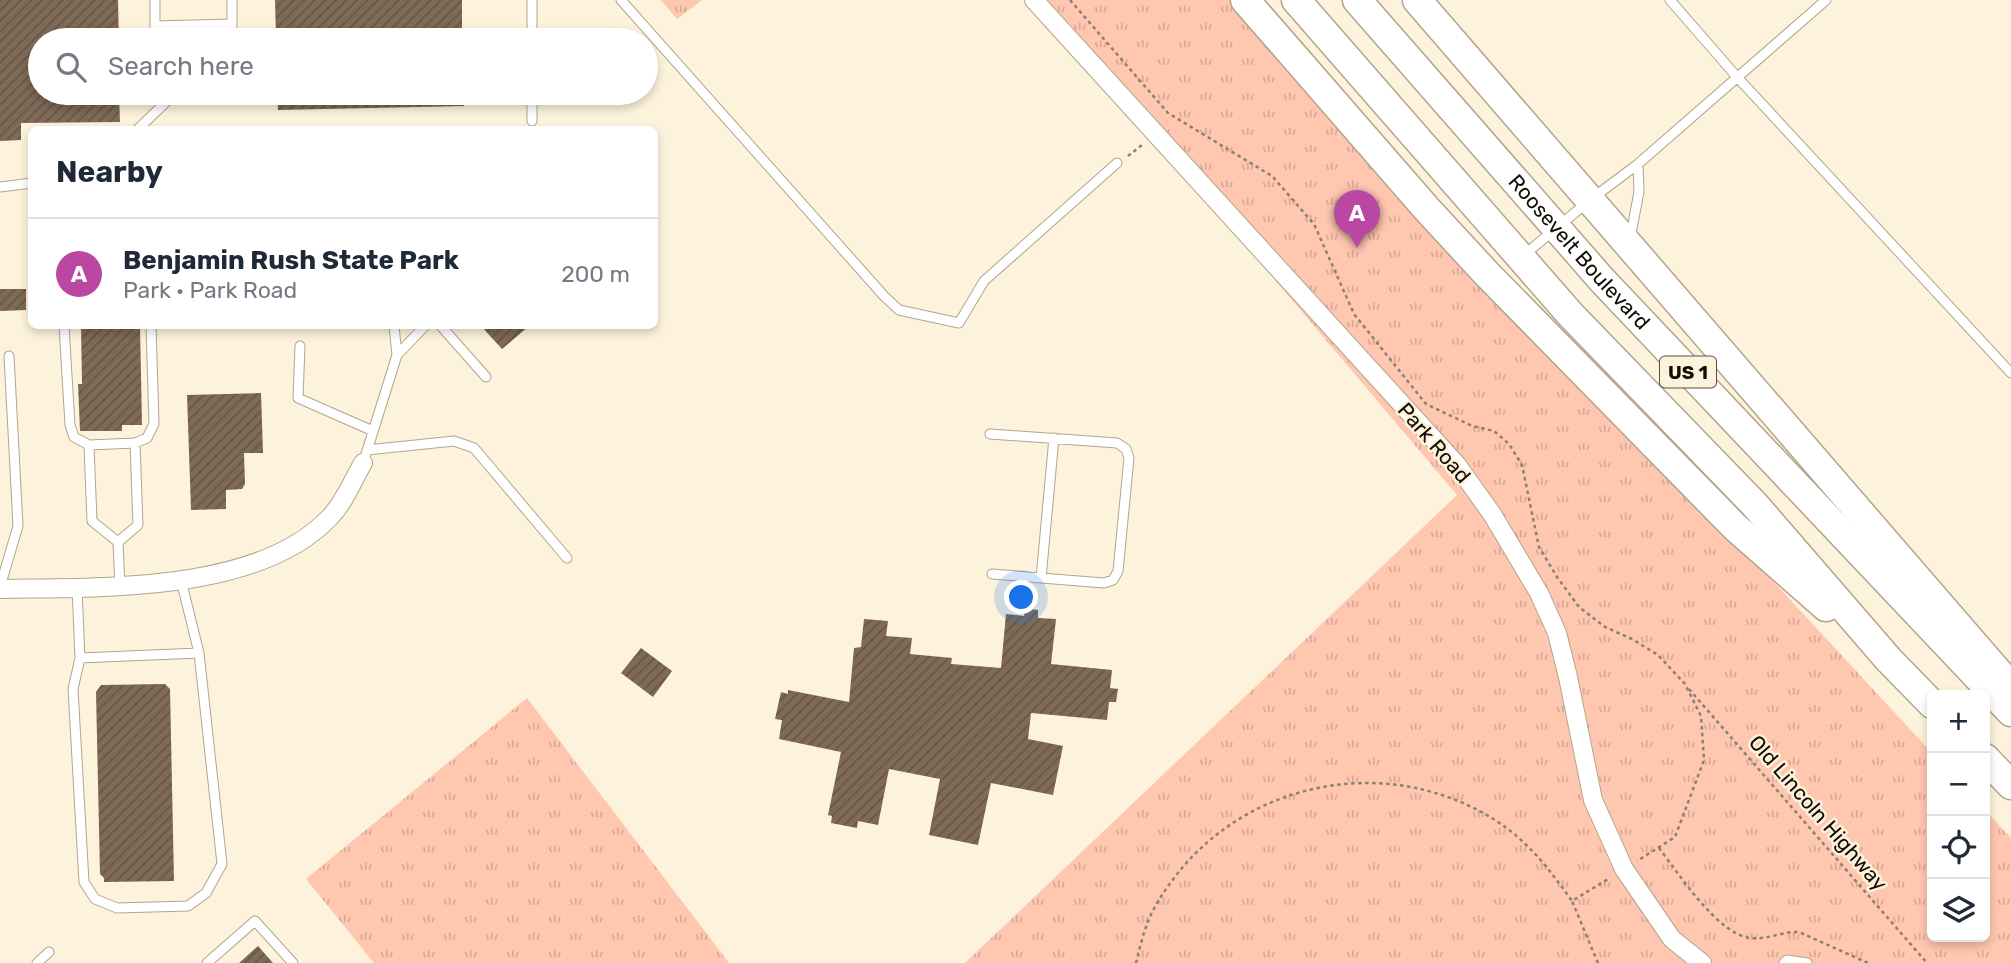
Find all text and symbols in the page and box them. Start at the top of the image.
search box [28,28,658,105]
icon: search [52,48,90,86]
text: Search here [108,51,254,82]
text: Nearby [56,154,163,190]
street label: Roosevelt Boulevard [1503,169,1655,335]
pin: A [1334,190,1380,248]
text: Benjamin Rush State Park [123,245,459,276]
text: A [71,260,87,288]
text: 200 m [561,260,630,288]
text: Park · Park Road [123,276,297,304]
road number: US 1 [1660,356,1716,388]
street label: Park Road [1393,397,1476,488]
your location [1004,580,1038,614]
map controls [1927,690,1990,942]
button: + [1927,690,1990,753]
street label: Old Lincoln Highway [1744,730,1893,896]
button: − [1927,753,1990,816]
button: locate [1927,816,1990,879]
button: layers [1927,879,1990,942]

